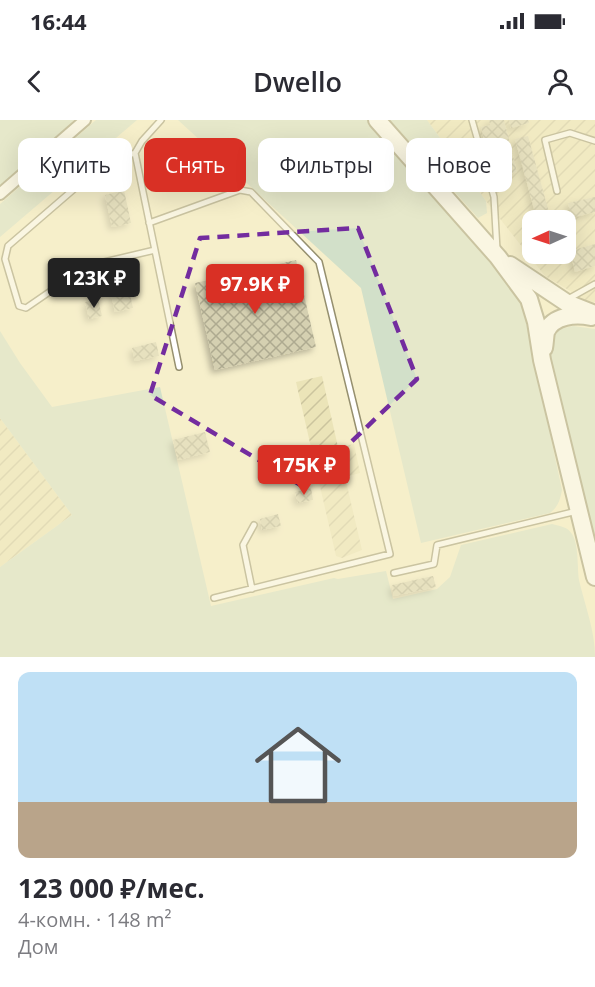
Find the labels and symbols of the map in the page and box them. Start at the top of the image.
north arrow [522,210,576,264]
pin: 123K ₽ [45,258,143,309]
pin: 97.9K ₽ [200,264,310,315]
pin: 175K ₽ [255,445,353,496]

